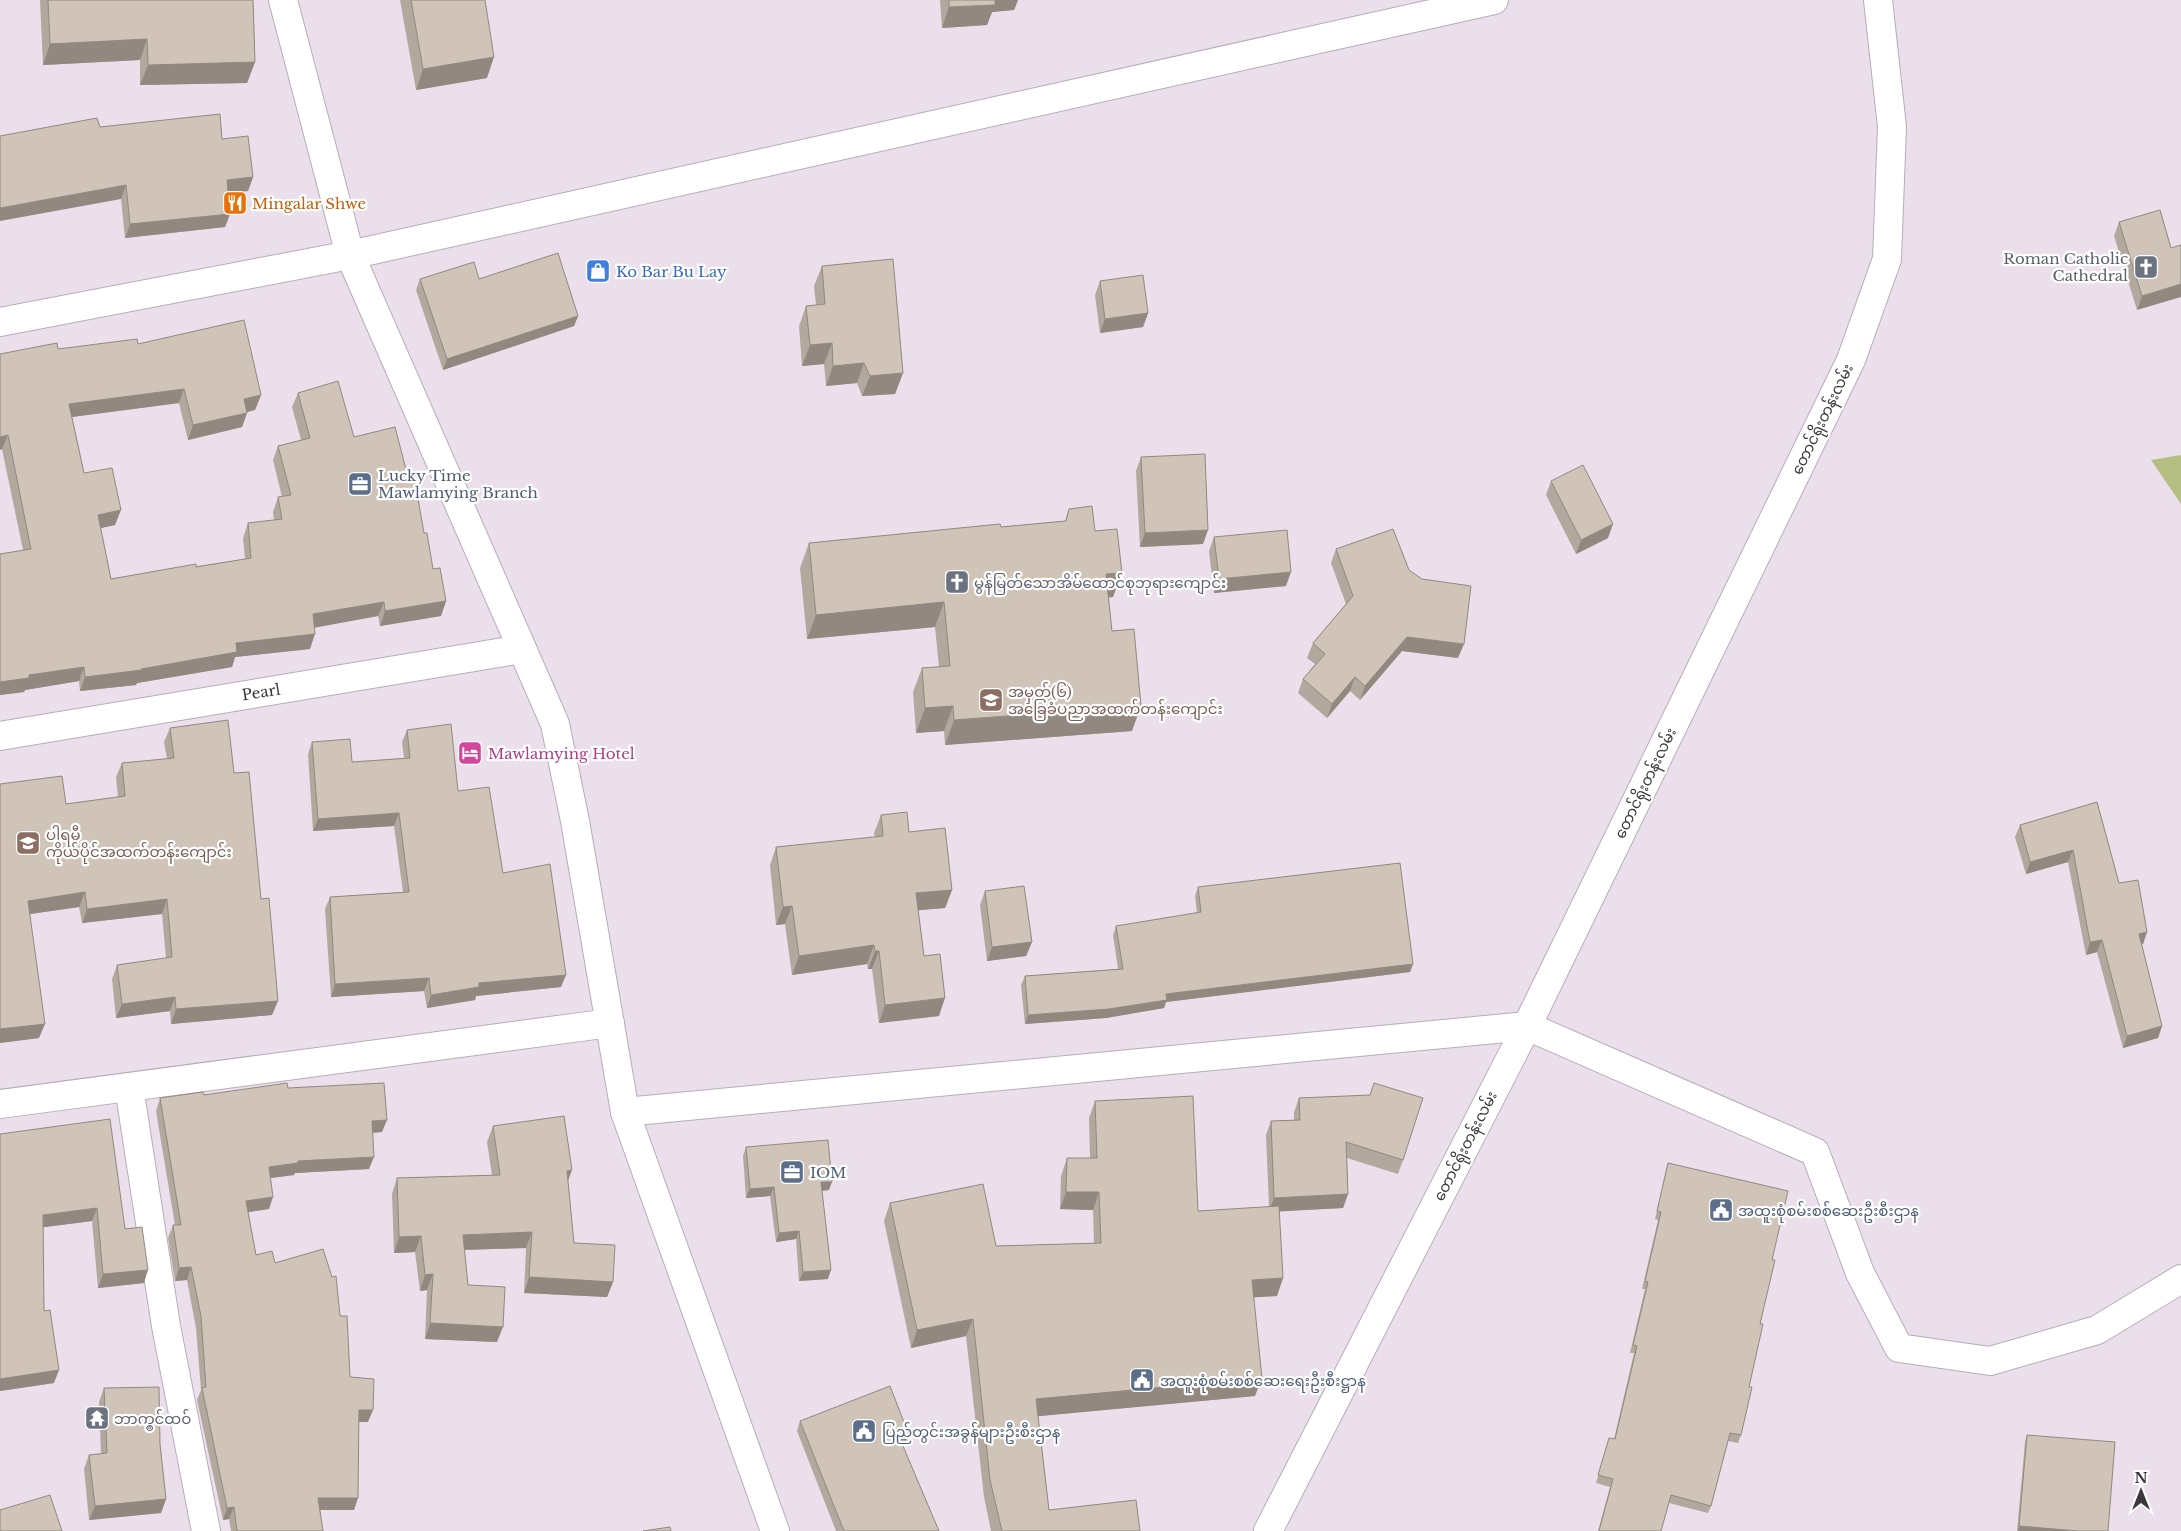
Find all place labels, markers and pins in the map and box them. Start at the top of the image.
restaurant icon: Mingalar Shwe [222,190,248,216]
place label: Mingalar Shwe [252,194,366,213]
place label: Roman Catholic Cathedral [2003,249,2128,285]
church icon: Roman Catholic Cathedral [2133,254,2159,280]
shop icon: Ko Bar Bu Lay [585,258,611,284]
place label: Ko Bar Bu Lay [616,262,727,281]
place label: Lucky Time Mawlamying Branch [378,466,538,502]
office icon: Lucky Time Mawlamying Branch [347,471,373,497]
church icon: မွန်မြတ်သောအိမ်ထောင်စုဘုရားကျောင်း [944,569,970,595]
place label: မွန်မြတ်သောအိမ်ထောင်စုဘုရားကျောင်း [974,573,1226,595]
place label: အမှတ်(၆) အခြေခံပညာအထက်တန်းကျောင်း [1008,682,1223,721]
school or university icon: အမှတ်(၆) အခြေခံပညာအထက်တန်းကျောင်း [978,687,1004,713]
hotel icon: Mawlamying Hotel [457,740,483,766]
place label: Mawlamying Hotel [488,744,635,763]
place label: ပါရမီ ကိုယ်ပိုင်အထက်တန်းကျောင်း [46,825,232,864]
school or university icon: ပါရမီ ကိုယ်ပိုင်အထက်တန်းကျောင်း [15,830,41,856]
office icon: IOM [779,1159,805,1185]
place label: IOM [810,1163,846,1182]
public building icon: အထူးစုံစမ်းစစ်ဆေးဦးစီးဌာန [1708,1197,1734,1223]
place label: အထူးစုံစမ်းစစ်ဆေးဦးစီးဌာန [1738,1201,1919,1223]
public building icon: အထူးစုံစမ်းစစ်ဆေးရေးဦးစီးဋ္ဌာန [1129,1367,1155,1393]
place label: အထူးစုံစမ်းစစ်ဆေးရေးဦးစီးဋ္ဌာန [1160,1371,1366,1393]
temple icon: ဘာက္ၜၚ်ထဝ် [84,1405,110,1431]
place label: ဘာက္ၜၚ်ထဝ် [114,1409,191,1431]
public building icon: ပြည်တွင်းအခွန်များဦးစီးဌာန [851,1418,877,1444]
place label: ပြည်တွင်းအခွန်များဦးစီးဌာန [882,1422,1061,1444]

